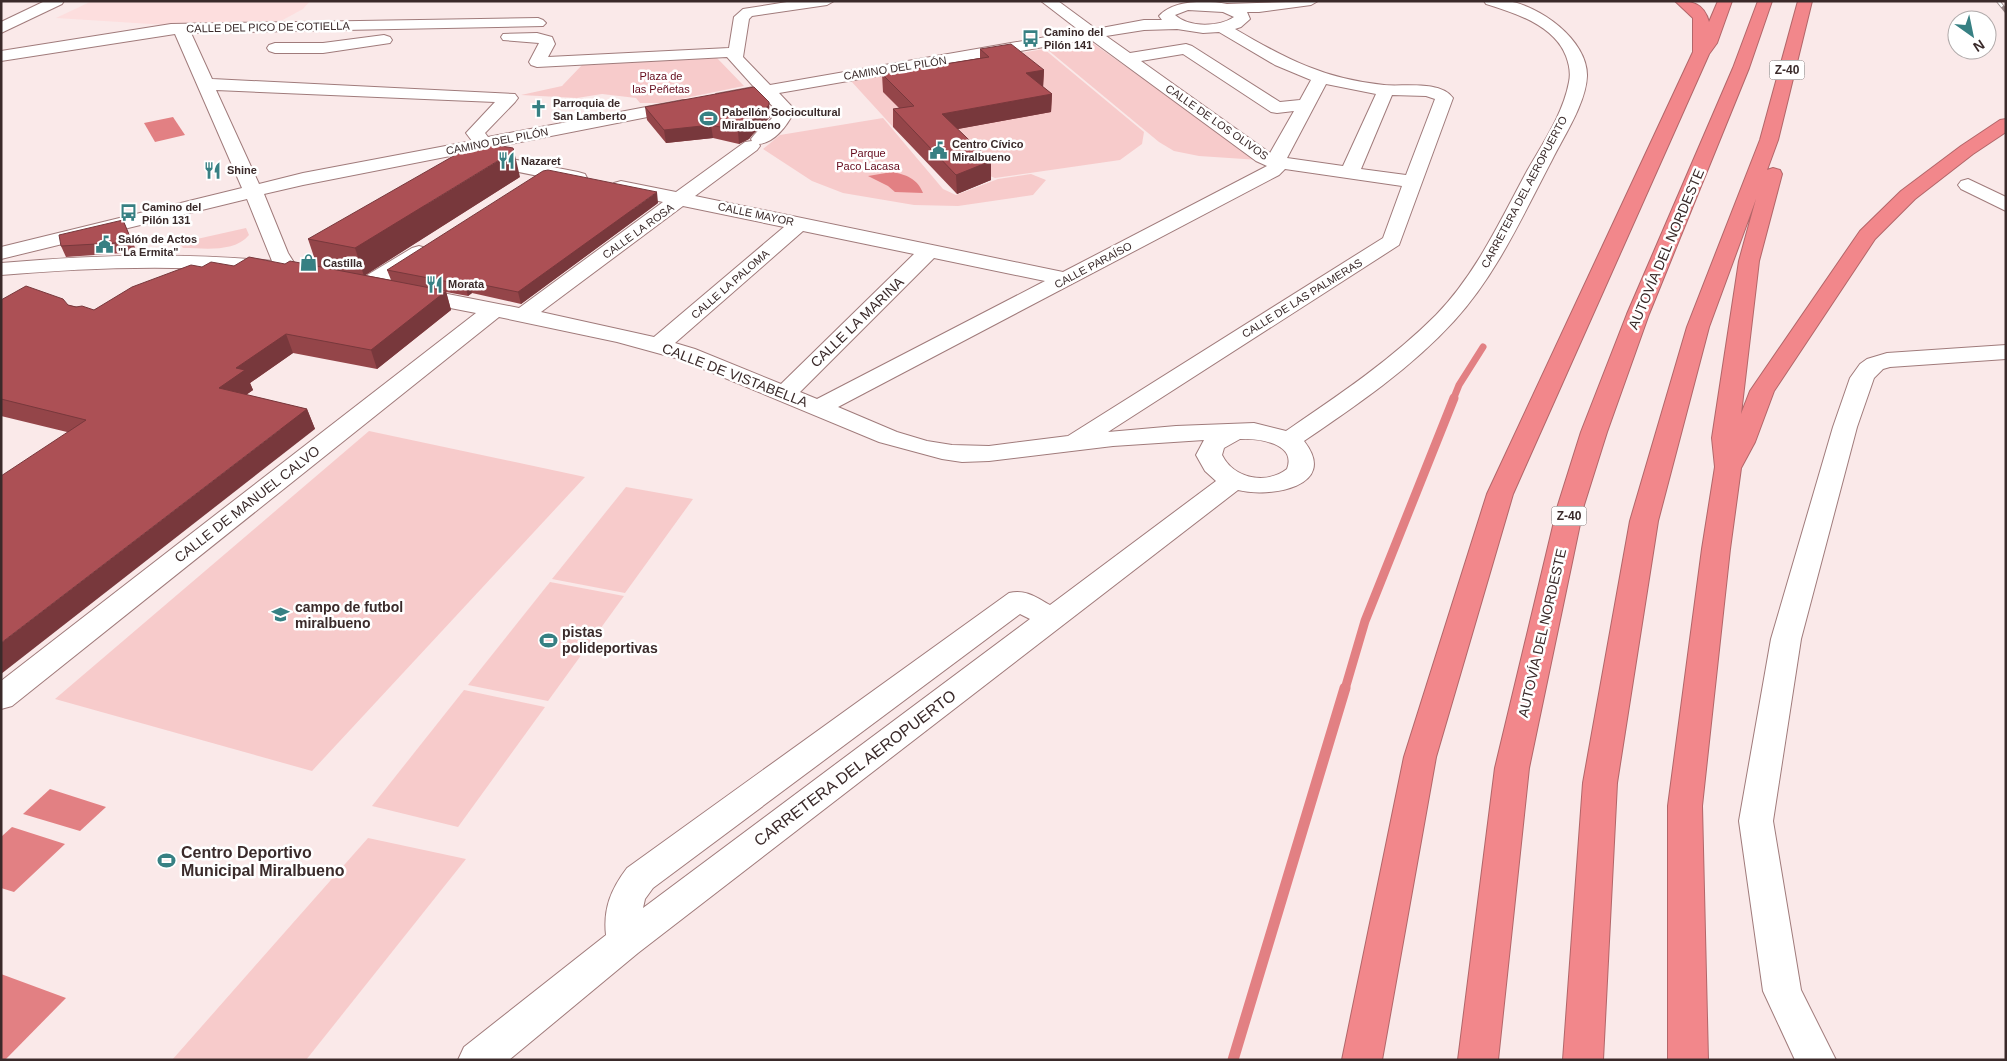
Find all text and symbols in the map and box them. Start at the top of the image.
north arrow [1947,10,1997,60]
street label: CALLE DEL PICO DE COTIELLA [186,20,350,34]
place label: Camino del Pilón 141 [1044,26,1103,51]
bus stop icon: Camino del Pilón 141 [1020,28,1040,48]
text: N [1970,36,1988,55]
street label: CAMINO DEL PILÓN [843,54,947,82]
road number: Z-40 [1770,60,1804,80]
park label: Plaza de las Peñetas [632,70,690,95]
street label: CALLE DE LOS OLIVOS [1163,82,1271,162]
place label: Parroquia de San Lamberto [553,97,627,122]
church icon: Parroquia de San Lamberto [529,99,549,119]
place label: Pabellón Sociocultural Miralbueno [722,106,841,131]
sports icon: Pabellón Sociocultural Miralbueno [698,108,718,128]
street label: CARRETERA DEL AEROPUERTO [1479,114,1569,270]
street label: CAMINO DEL PILÓN [445,125,549,157]
place label: Centro Cívico Miralbueno [952,138,1024,163]
public building icon: Centro Cívico Miralbueno [928,140,948,160]
park label: Parque Paco Lacasa [836,147,901,172]
restaurant icon: Nazaret [497,151,517,171]
place label: Nazaret [521,155,561,167]
restaurant icon: Shine [203,160,223,180]
place label: Shine [227,164,257,176]
street label: AUTOVÍA DEL NORDESTE [1625,166,1707,332]
street label: CALLE MAYOR [717,200,795,228]
place label: Camino del Pilón 131 [142,201,201,226]
street label: CALLE LA ROSA [600,201,676,261]
bus stop icon: Camino del Pilón 131 [118,203,138,223]
place label: Salón de Actos "La Ermita" [118,233,197,258]
public building icon: Salón de Actos "La Ermita" [94,235,114,255]
street label: CALLE PARAÍSO [1052,239,1134,290]
street label: CALLE LA PALOMA [689,247,772,321]
shop icon: Castilla [299,253,319,273]
street label: CALLE DE LAS PALMERAS [1240,256,1364,340]
place label: Castilla [323,257,363,269]
street label: CALLE LA MARINA [807,273,907,370]
restaurant icon: Morata [424,274,444,294]
place label: Morata [448,278,485,290]
street label: CALLE DE VISTABELLA [660,340,811,410]
street label: CALLE DE MANUEL CALVO [171,442,323,566]
road number: Z-40 [1552,506,1586,526]
street label: AUTOVÍA DEL NORDESTE [1515,547,1569,719]
place label: campo de futbol miralbueno [295,599,403,631]
school or university icon: campo de futbol miralbueno [271,605,291,625]
place label: pistas polideportivas [562,624,658,656]
sports icon: pistas polideportivas [538,630,558,650]
street label: CARRETERA DEL AEROPUERTO [751,687,959,849]
place label: Centro Deportivo Municipal Miralbueno [181,844,345,879]
sports icon: Centro Deportivo Municipal Miralbueno [157,851,177,871]

